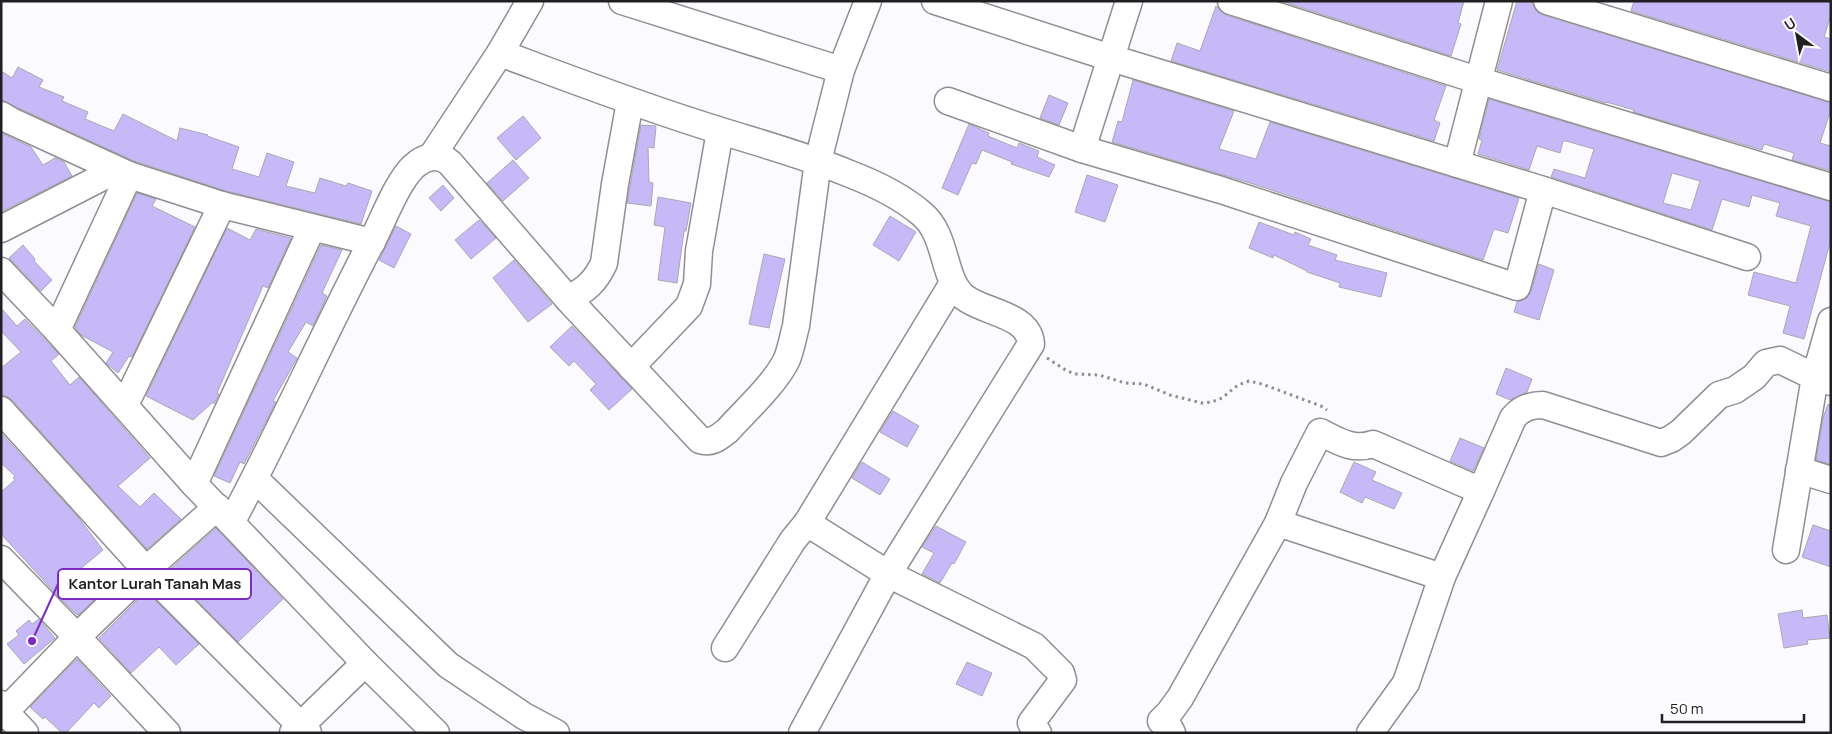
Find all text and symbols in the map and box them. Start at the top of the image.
north arrow [1772,10,1822,60]
text: U [1781,13,1799,34]
callout: Kantor Lurah Tanah Mas [58,569,251,599]
text: Kantor Lurah Tanah Mas [69,573,241,594]
scale bar [1662,692,1804,724]
text: 50 m [1670,698,1704,719]

